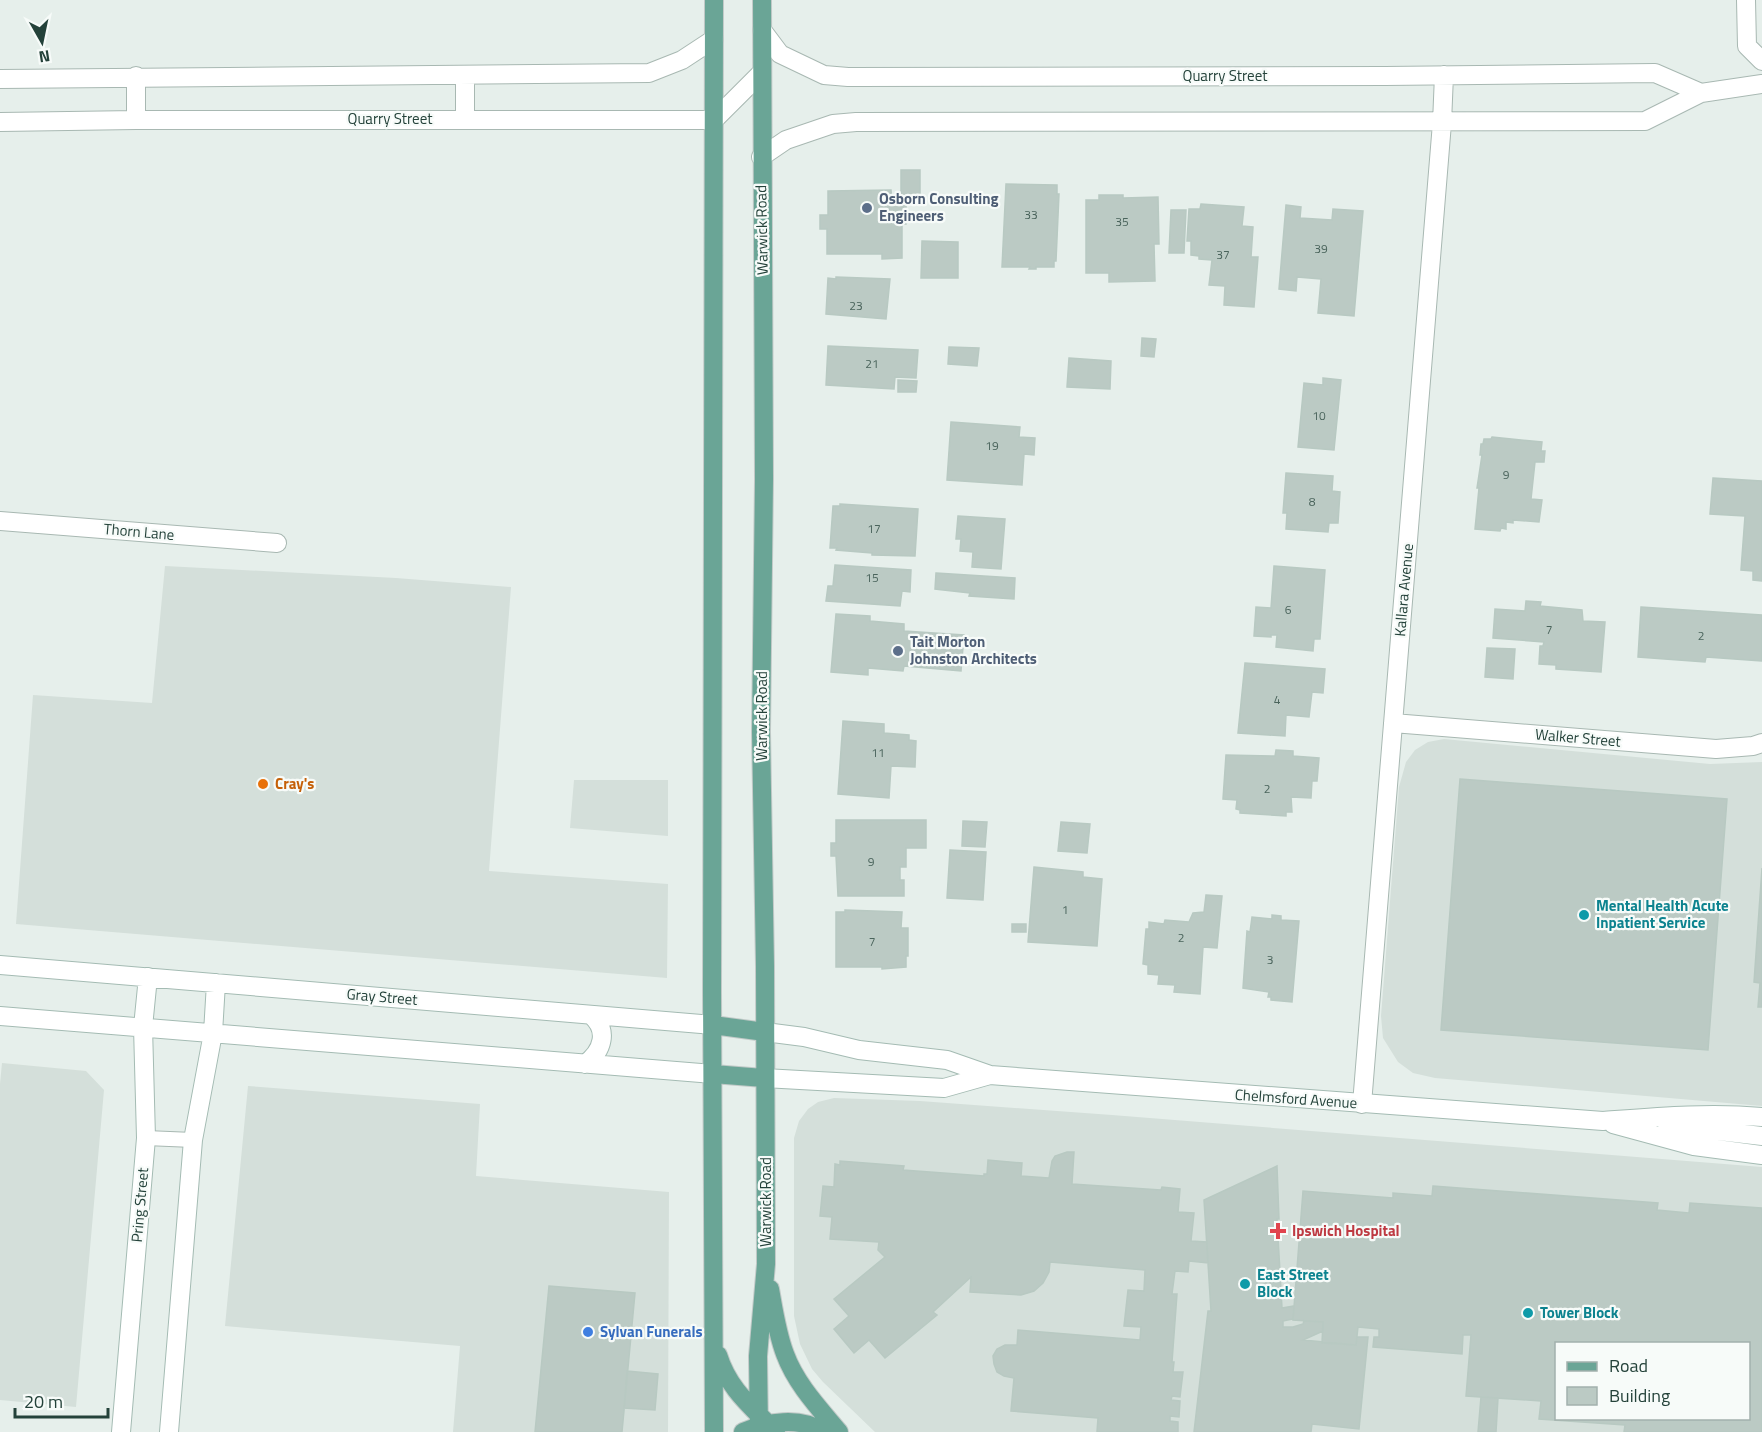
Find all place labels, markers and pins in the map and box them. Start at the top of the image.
place label: Osborn Consulting Engineers [879,187,999,227]
marker: Osborn Consulting Engineers [860,201,874,215]
place label: Tait Morton Johnston Architects [910,630,1037,670]
marker: Tait Morton Johnston Architects [891,644,905,658]
place label: Cray's [275,772,314,795]
marker: Cray's [256,777,270,791]
place label: Mental Health Acute Inpatient Service [1596,894,1729,934]
marker: Mental Health Acute Inpatient Service [1577,908,1591,922]
place label: Ipswich Hospital [1292,1219,1400,1242]
marker: Ipswich Hospital [1269,1222,1287,1240]
place label: East Street Block [1257,1263,1329,1303]
marker: East Street Block [1238,1277,1252,1291]
place label: Tower Block [1540,1301,1619,1324]
marker: Tower Block [1521,1306,1535,1320]
place label: Sylvan Funerals [600,1320,703,1343]
marker: Sylvan Funerals [581,1325,595,1339]

